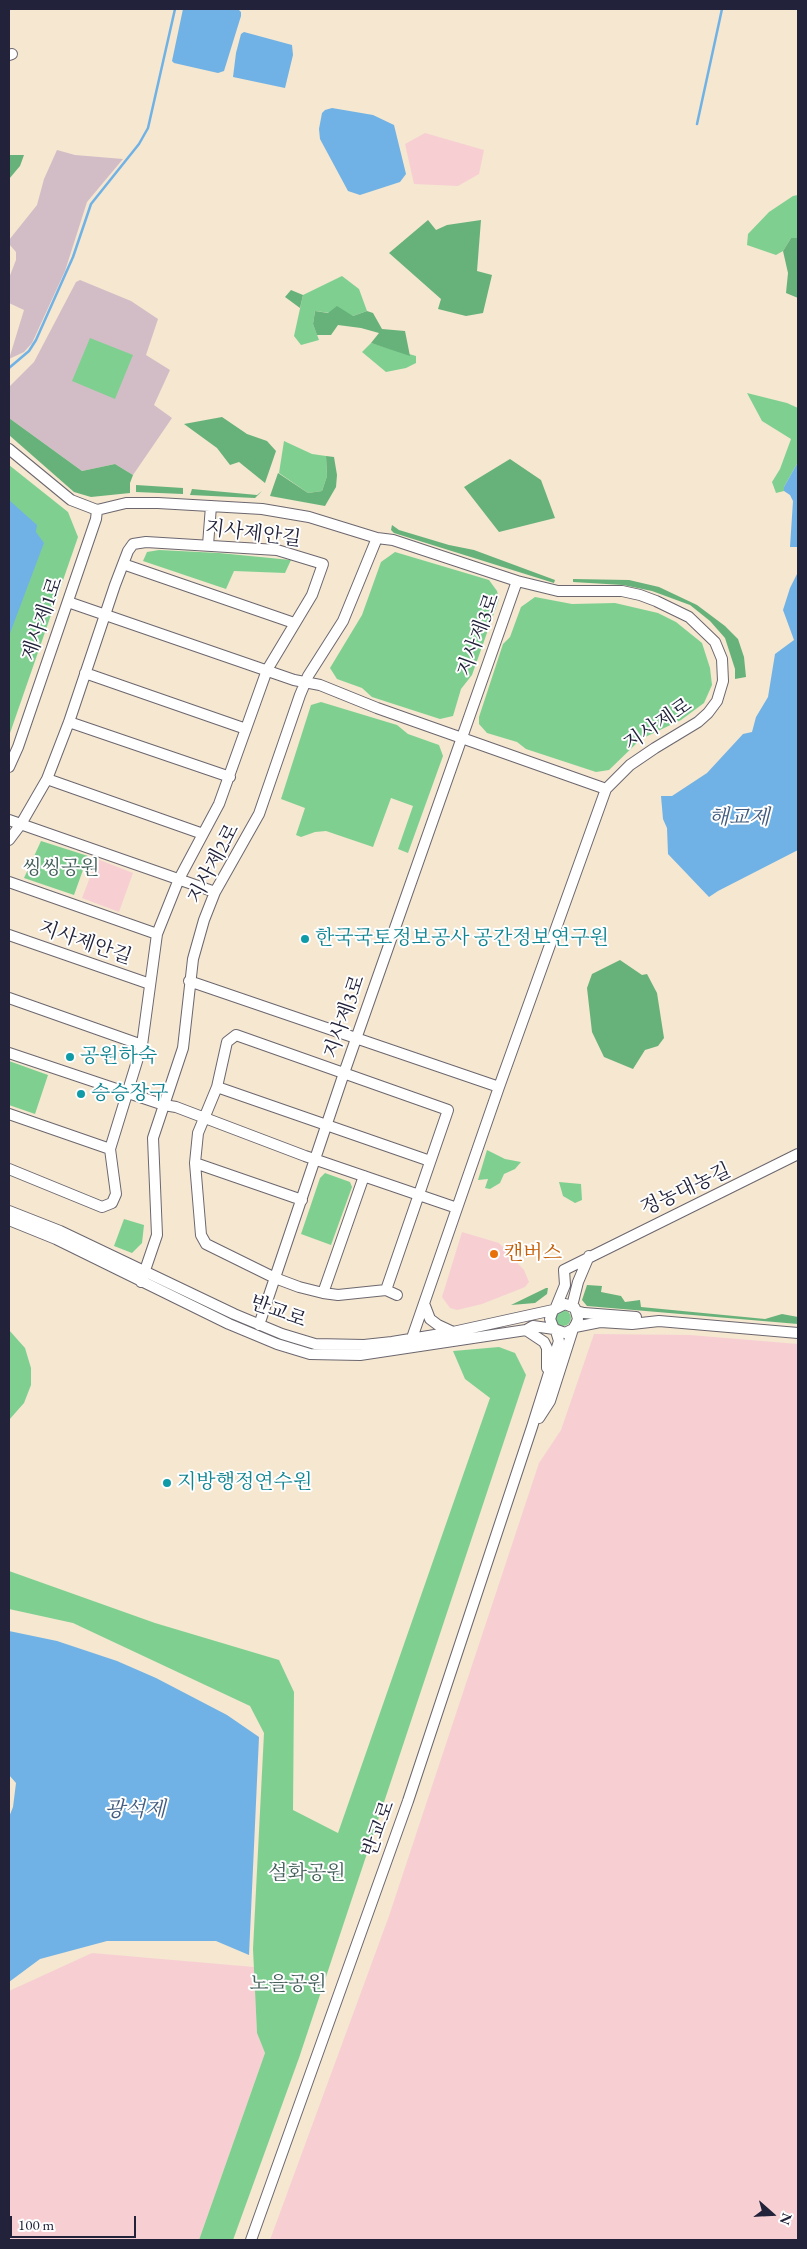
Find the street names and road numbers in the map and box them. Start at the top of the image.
street label: 지사제안길 [204,516,302,552]
street label: 제사제1로 [18,574,68,664]
street label: 지사제3로 [453,590,505,680]
street label: 지사제로 [619,693,697,757]
street label: 지사제2로 [183,820,245,908]
street label: 지사제안길 [35,916,135,970]
street label: 지사제3로 [320,972,370,1062]
street label: 정농대농길 [637,1159,735,1221]
street label: 반교로 [247,1291,309,1333]
street label: 반교로 [358,1798,400,1860]

